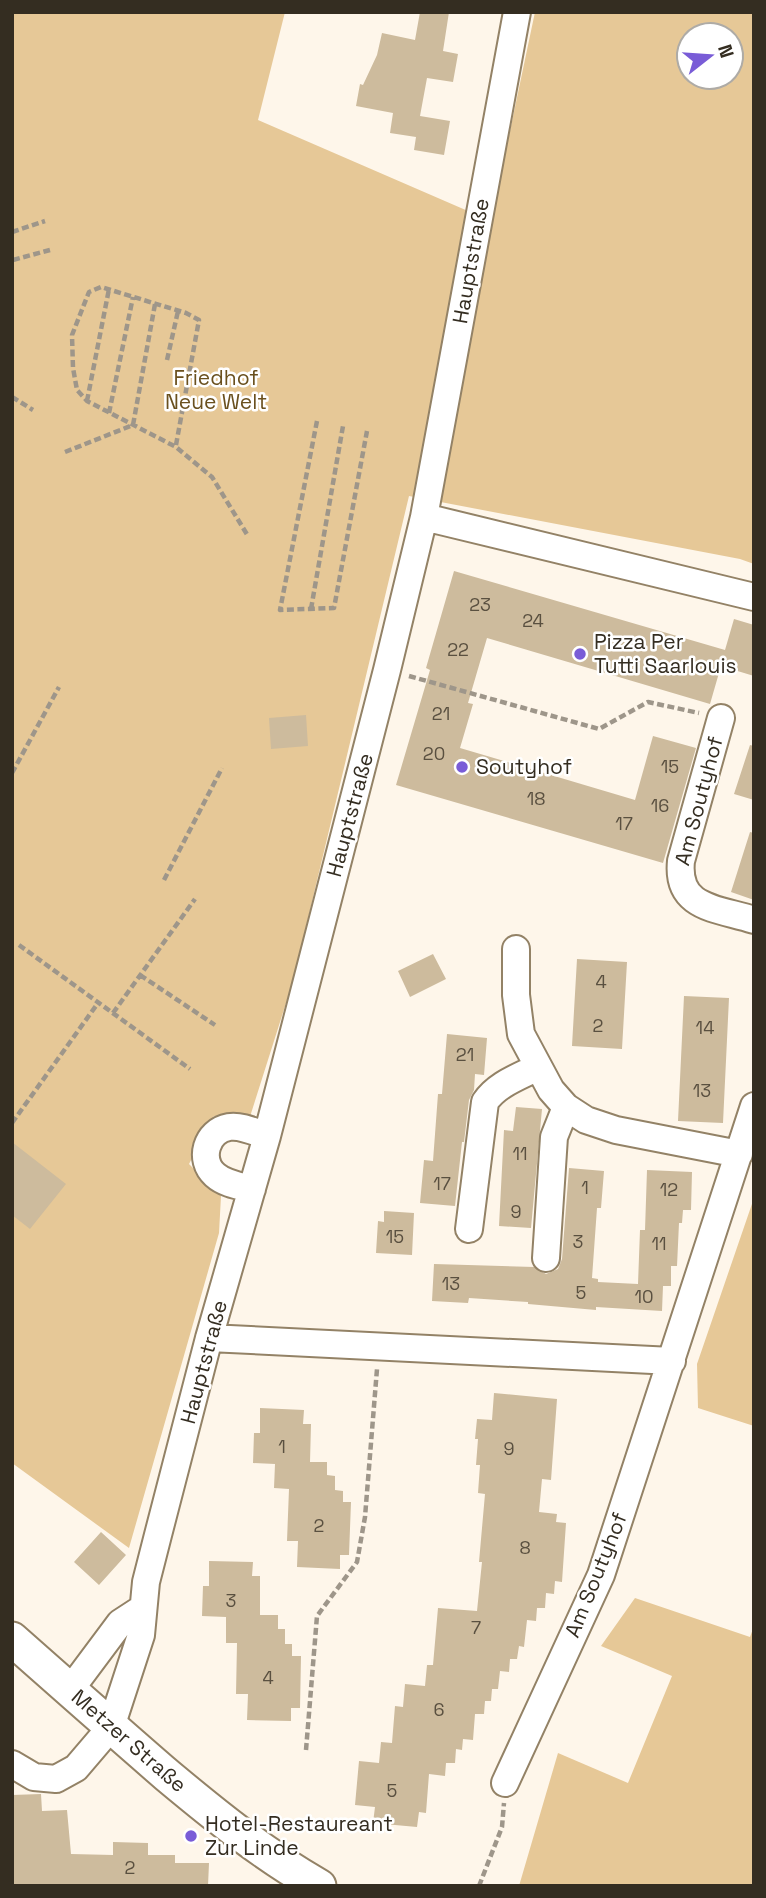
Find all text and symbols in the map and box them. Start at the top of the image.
north arrow [675,21,745,91]
text: N [712,41,740,61]
street label: Hauptstraße [446,196,495,326]
park label: Friedhof Neue Welt [165,364,267,415]
house number: 23 [469,593,491,616]
house number: 24 [522,609,544,632]
place label: Pizza Per Tutti Saarlouis [594,628,737,679]
house number: 22 [447,638,469,661]
marker: Pizza Per Tutti Saarlouis [572,646,588,662]
house number: 21 [432,702,450,725]
street label: Am Soutyhof [668,733,729,868]
house number: 20 [423,742,445,765]
street label: Hauptstraße [320,750,379,880]
place label: Soutyhof [476,753,572,780]
house number: 15 [661,755,679,778]
marker: Soutyhof [454,759,470,775]
house number: 18 [527,787,545,810]
house number: 16 [651,794,669,817]
house number: 17 [615,812,633,835]
house number: 4 [595,970,607,993]
house number: 2 [593,1014,603,1037]
house number: 14 [696,1016,714,1039]
house number: 21 [456,1043,474,1066]
house number: 13 [693,1079,711,1102]
house number: 11 [512,1142,528,1165]
house number: 17 [433,1172,451,1195]
house number: 1 [581,1176,589,1199]
house number: 12 [660,1178,678,1201]
house number: 9 [510,1200,522,1223]
house number: 15 [386,1225,404,1248]
house number: 3 [573,1230,583,1253]
house number: 11 [651,1232,667,1255]
house number: 13 [442,1272,460,1295]
house number: 5 [576,1281,586,1304]
house number: 10 [634,1285,654,1308]
street label: Hauptstraße [174,1297,233,1427]
house number: 1 [278,1435,286,1458]
house number: 9 [503,1437,515,1460]
street label: Am Soutyhof [558,1508,633,1641]
house number: 2 [314,1514,324,1537]
house number: 8 [519,1536,531,1559]
house number: 3 [226,1589,236,1612]
house number: 7 [471,1616,481,1639]
house number: 4 [262,1666,274,1689]
street label: Metzer Straße [66,1683,192,1798]
house number: 6 [433,1698,445,1721]
house number: 5 [387,1779,397,1802]
place label: Hotel-Restaureant Zur Linde [205,1810,393,1861]
marker: Hotel-Restaureant Zur Linde [183,1828,199,1844]
house number: 2 [125,1856,135,1879]

